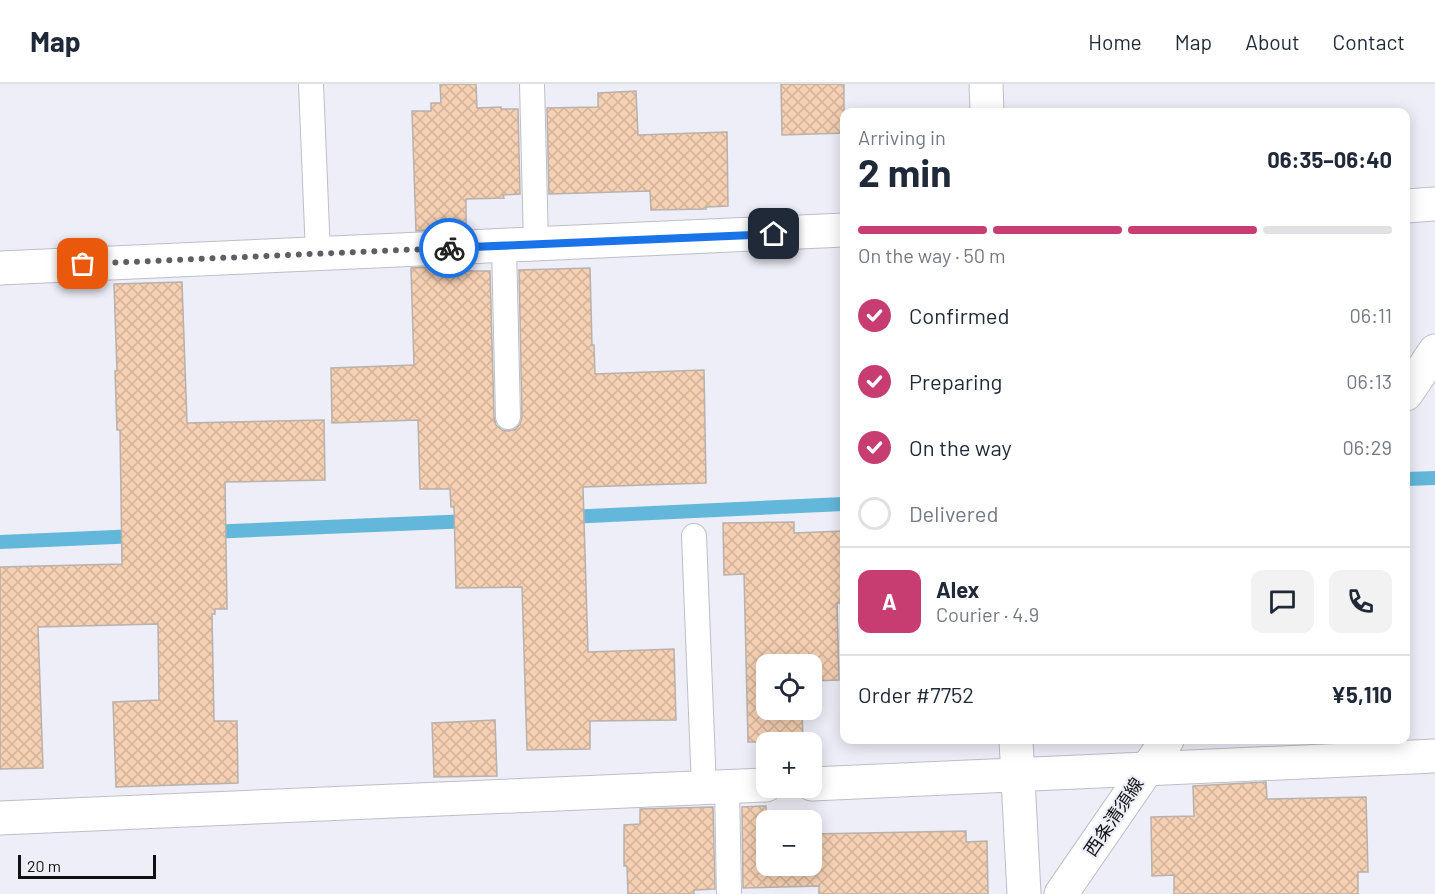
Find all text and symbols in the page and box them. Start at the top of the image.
text: Map [30,24,81,58]
text: Home [1088,29,1142,54]
text: Map [1175,29,1212,54]
text: About [1245,29,1300,54]
text: Contact [1333,29,1405,54]
text: Arriving in [858,125,946,149]
text: 06:35–06:40 [1267,146,1392,172]
text: 2 min [858,148,951,195]
pin [748,208,799,259]
icon: home [757,217,790,250]
courier [419,218,479,278]
icon: bike [433,232,466,265]
pin [57,238,108,289]
text: On the way · 50 m [858,243,1006,267]
icon: bag [66,247,99,280]
icon: check [858,299,891,332]
text: Confirmed [909,302,1009,328]
text: 06:11 [1350,303,1392,327]
icon: check [858,365,891,398]
text: Preparing [909,368,1002,394]
text: 06:13 [1346,369,1392,393]
icon: check [858,431,891,464]
text: On the way [909,434,1012,460]
text: 06:29 [1342,435,1392,459]
text: Delivered [909,500,998,526]
button: chat [1251,570,1314,633]
button: phone [1329,570,1392,633]
text: Alex [936,576,979,602]
text: A [882,588,897,614]
text: Courier · 4.9 [936,602,1039,626]
map controls [756,654,822,876]
button: locate [756,654,822,720]
text: Order #7752 [858,681,974,707]
text: ¥5,110 [1331,681,1392,707]
button: + [756,732,822,798]
street label: 西条清須線 [1079,773,1147,860]
button: − [756,810,822,876]
scale bar [18,852,156,880]
text: 20 m [27,856,61,875]

